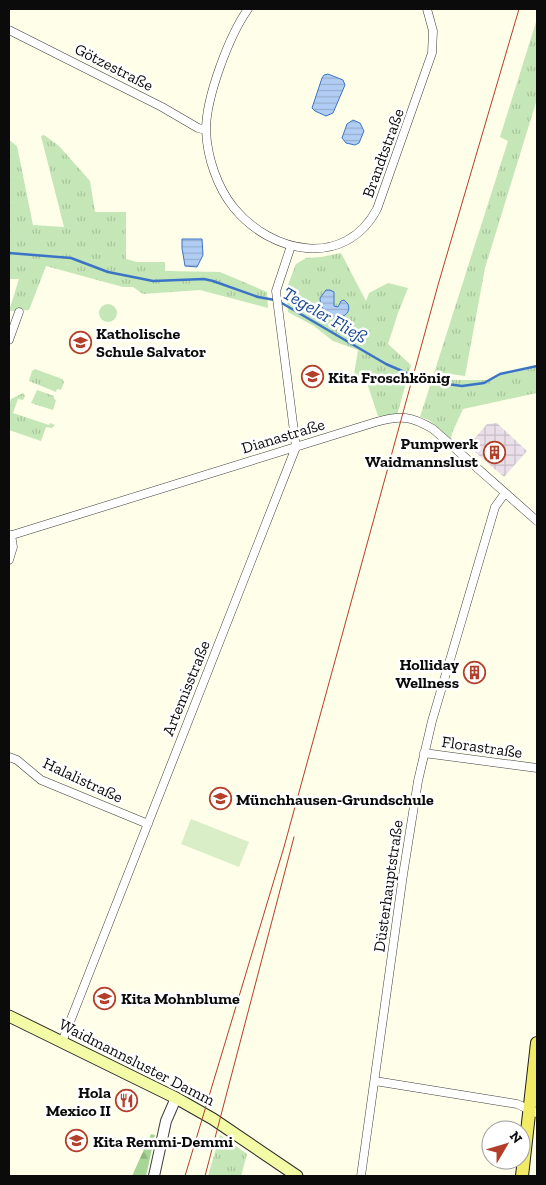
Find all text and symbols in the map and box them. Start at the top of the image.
street label: Götzestraße [72,39,156,95]
street label: Brandtstraße [358,106,408,200]
water label: Tegeler Fließ [279,282,371,348]
place label: Katholische Schule Salvator [96,324,206,361]
school or university icon: Katholische Schule Salvator [68,330,92,354]
school or university icon: Kita Froschkönig [300,365,324,389]
place label: Kita Froschkönig [328,368,450,387]
street label: Dianastraße [239,414,327,458]
place label: Pumpwerk Waidmannslust [365,434,479,471]
building icon: Pumpwerk Waidmannslust [482,440,506,464]
street label: Artemisstraße [158,638,214,738]
place label: Holliday Wellness [395,655,460,692]
building icon: Holliday Wellness [463,661,487,685]
street label: Florastraße [440,732,524,762]
street label: Halalistraße [40,753,126,807]
school or university icon: Münchhausen-Grundschule [208,787,232,811]
place label: Münchhausen-Grundschule [236,790,434,809]
street label: Düsterhauptstraße [369,819,407,953]
school or university icon: Kita Mohnblume [93,986,117,1010]
place label: Kita Mohnblume [121,989,240,1008]
street label: Waidmannsluster Damm [56,1014,218,1110]
place label: Hola Mexico II [46,1083,111,1120]
restaurant icon: Hola Mexico II [115,1089,139,1113]
north arrow [481,1120,531,1170]
text: N [506,1128,526,1147]
school or university icon: Kita Remmi-Demmi [65,1129,89,1153]
place label: Kita Remmi-Demmi [93,1132,233,1151]

